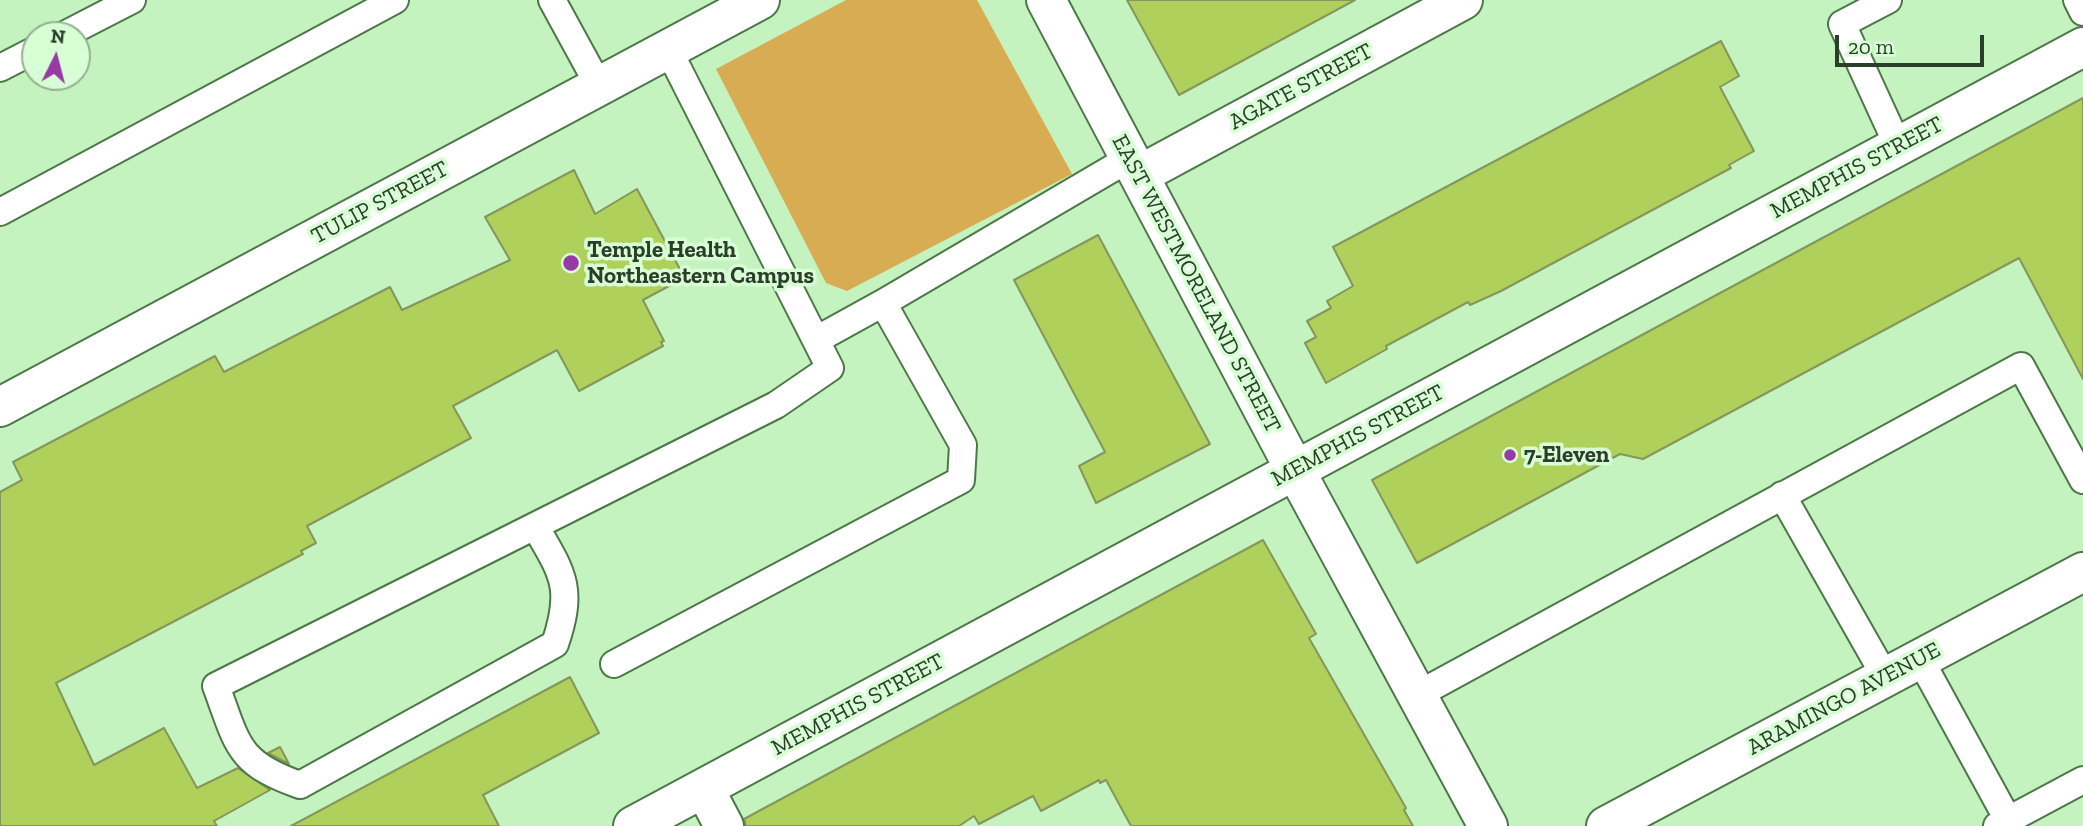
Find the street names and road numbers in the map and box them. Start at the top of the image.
street label: AGATE STREET [1224,38,1378,136]
street label: MEMPHIS STREET [1766,111,1948,225]
street label: EAST WESTMORELAND STREET [1105,130,1287,438]
street label: TULIP STREET [307,155,453,251]
street label: MEMPHIS STREET [1267,379,1449,493]
street label: ARAMINGO AVENUE [1743,636,1945,762]
street label: MEMPHIS STREET [767,648,949,762]

